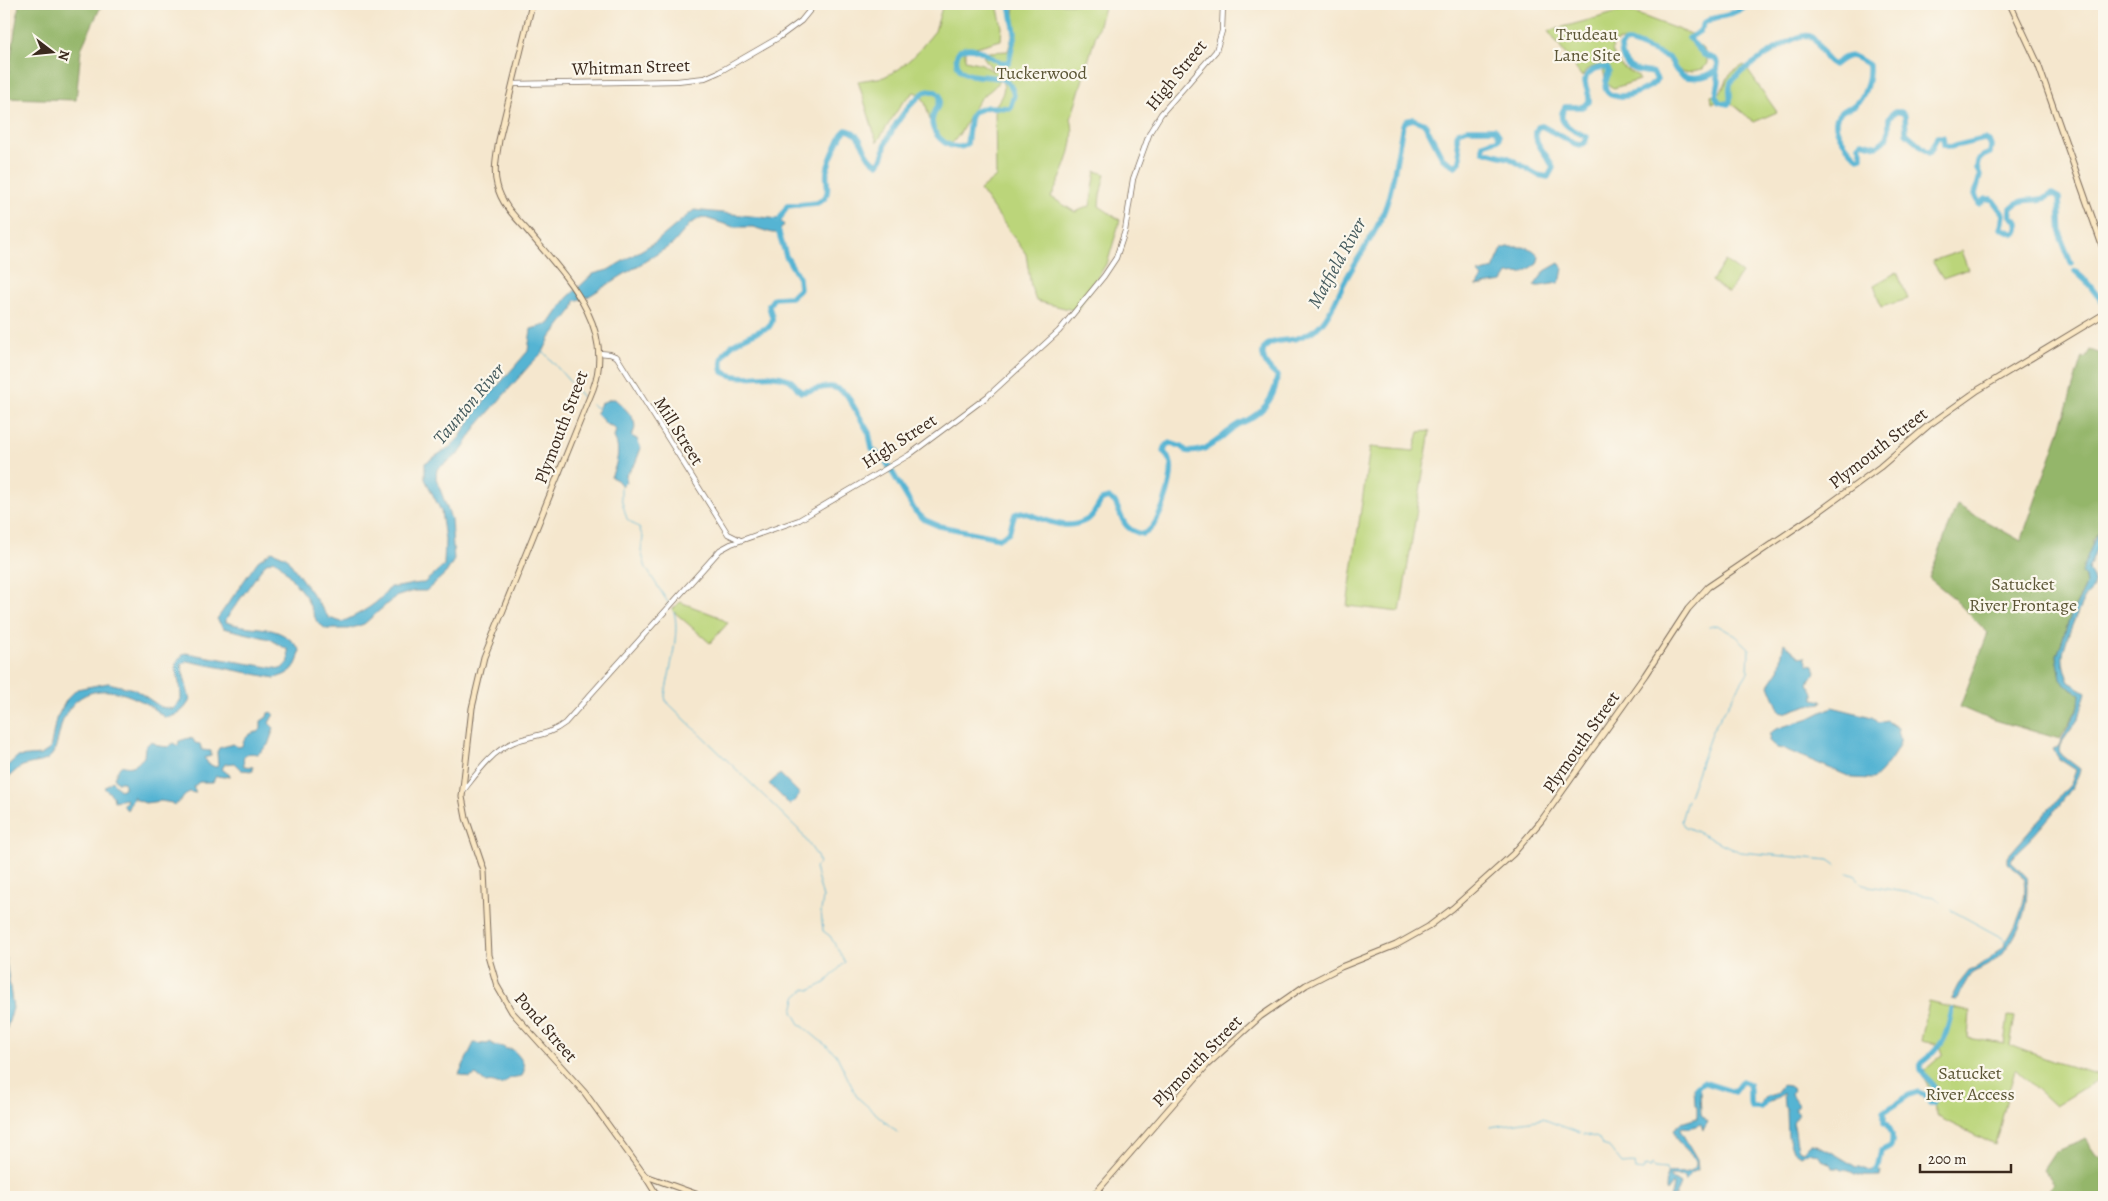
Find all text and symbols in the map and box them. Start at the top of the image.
park label: Trudeau Lane Site [1553,22,1621,67]
north arrow [28,28,78,78]
street label: High Street [1140,34,1212,116]
text: N [53,48,75,63]
street label: Whitman Street [570,53,691,81]
park label: Tuckerwood [997,61,1088,85]
water label: Matfield River [1301,212,1373,313]
water label: Taunton River [427,357,512,450]
street label: Plymouth Street [528,367,594,487]
street label: Mill Street [648,392,710,470]
street label: Plymouth Street [1824,402,1932,494]
street label: High Street [857,408,941,474]
park label: Satucket River Frontage [1969,572,2077,617]
street label: Plymouth Street [1537,686,1625,798]
street label: Pond Street [509,987,583,1067]
street label: Plymouth Street [1147,1010,1247,1112]
park label: Satucket River Access [1925,1061,2015,1106]
scale bar [1920,1141,2012,1173]
text: 200 m [1928,1149,1967,1169]

